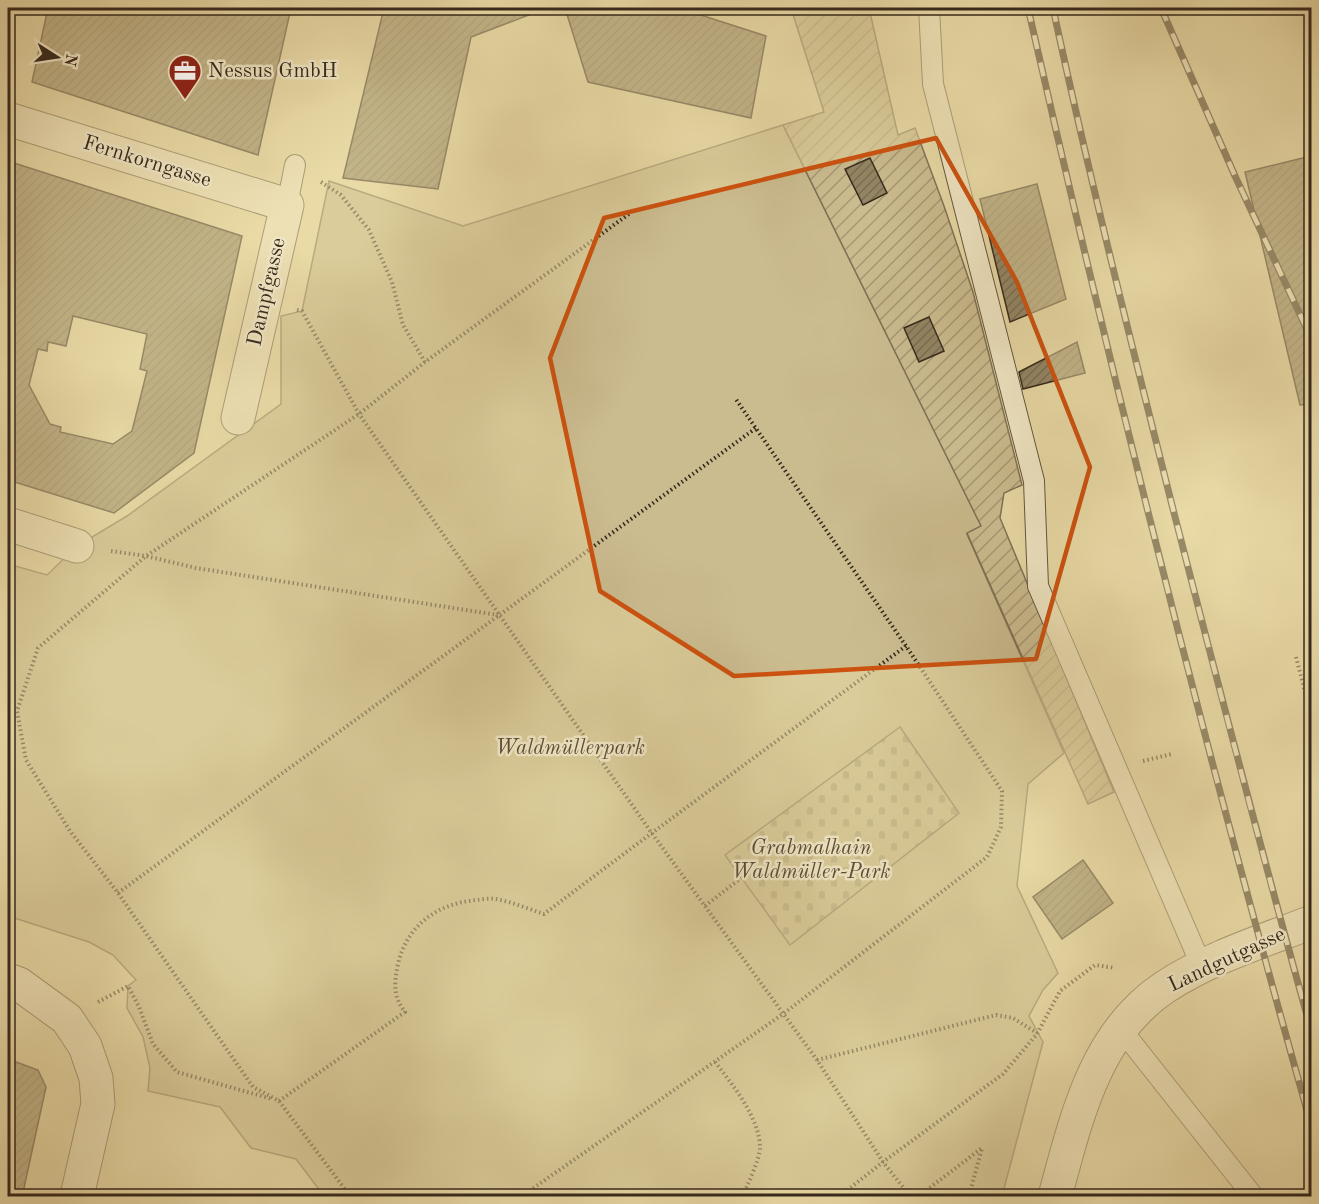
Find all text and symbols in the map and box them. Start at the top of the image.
north arrow [27,27,87,87]
text: N [60,52,79,68]
office icon: Nessus GmbH [167,53,203,100]
place label: Nessus GmbH [208,61,337,82]
street label: Fernkorngasse [80,132,214,192]
street label: Dampfgasse [244,236,290,348]
park label: Waldmüllerpark [495,738,645,759]
park label: Grabmalhain Waldmüller-Park [731,838,891,883]
street label: Landgutgasse [1165,924,1289,996]

